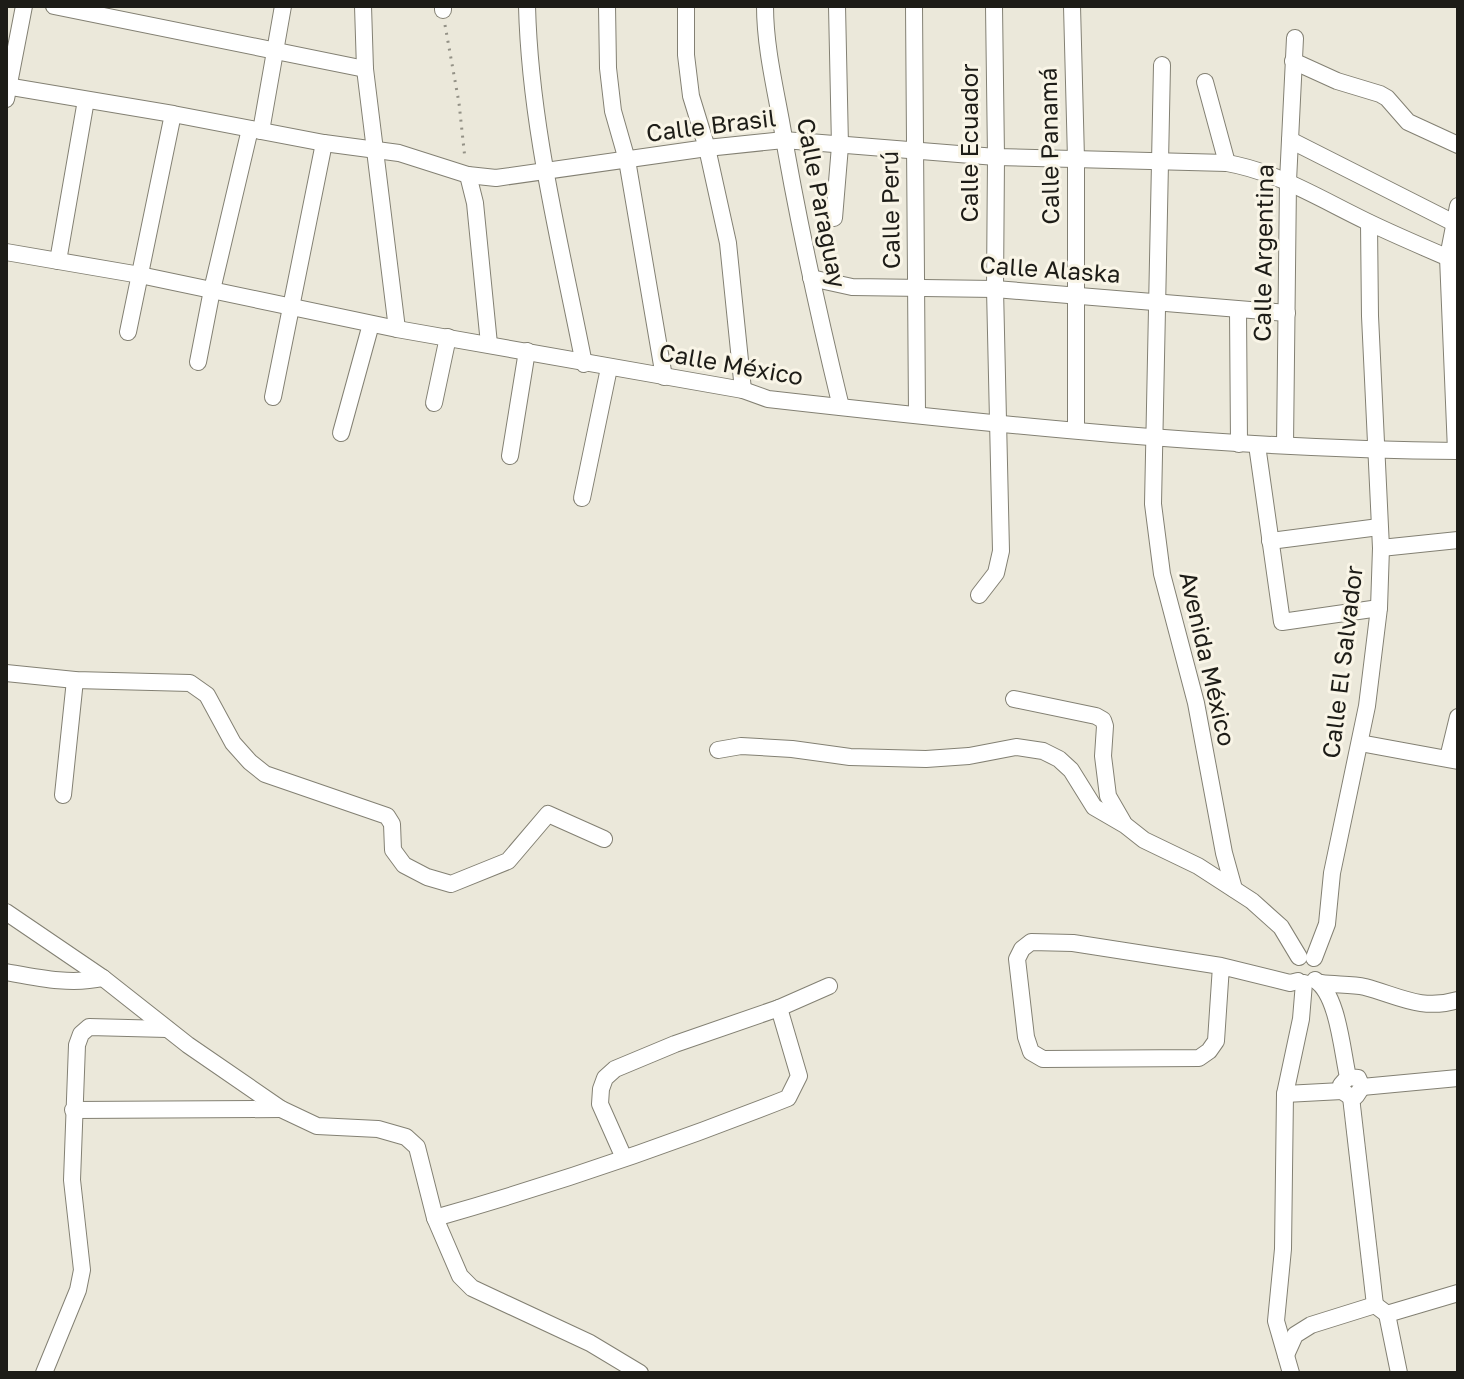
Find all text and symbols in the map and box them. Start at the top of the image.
street label: Calle Ecuador [954,64,983,223]
street label: Calle Panamá [1033,67,1064,225]
street label: Calle Brasil [644,102,777,147]
street label: Calle Paraguay [792,115,853,290]
street label: Calle Perú [874,151,905,269]
street label: Calle Argentina [1246,164,1279,342]
street label: Calle Alaska [979,249,1122,288]
street label: Calle México [657,337,806,390]
street label: Calle El Salvador [1315,564,1368,760]
street label: Avenida México [1174,569,1243,749]

